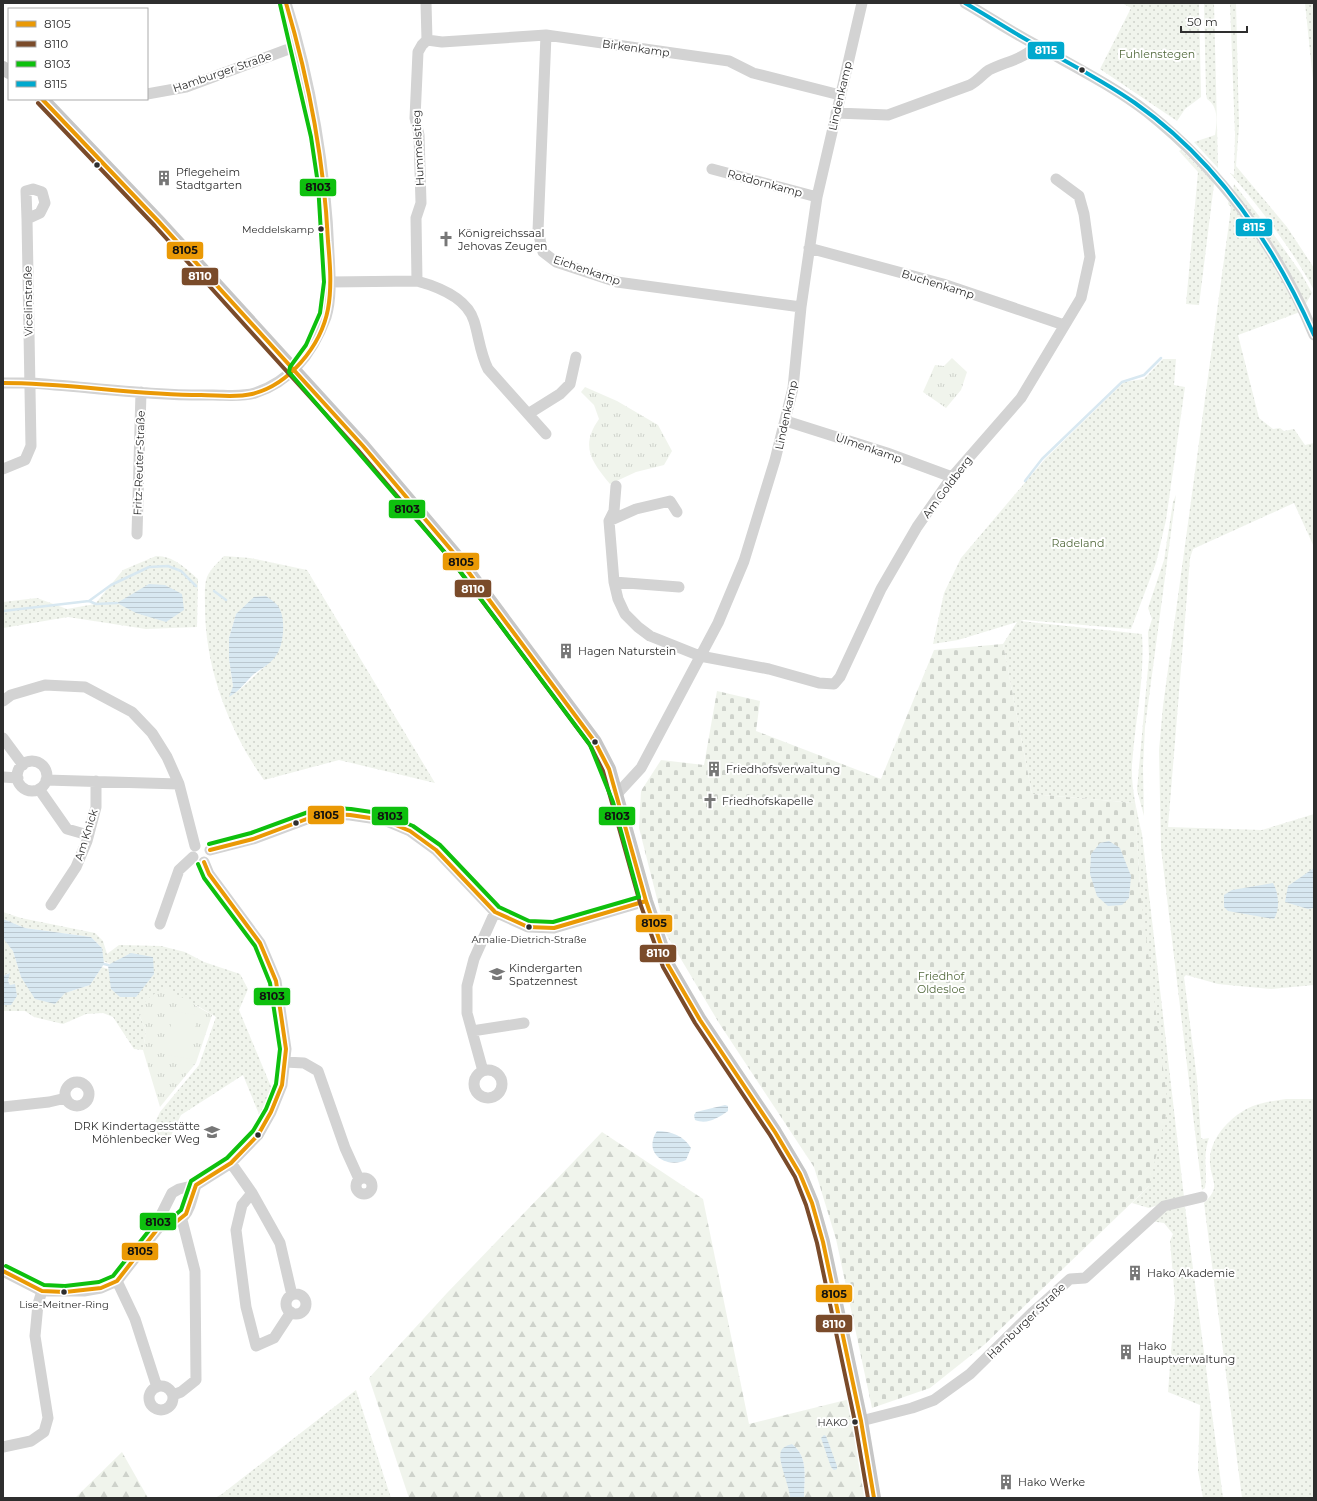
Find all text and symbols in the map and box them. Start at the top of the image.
legend [8,8,148,100]
scale bar [1181,8,1247,34]
text: 50 m [1187,14,1218,29]
text: 8105 [44,16,71,31]
text: 8110 [44,36,68,51]
street label: Birkenkamp [601,36,671,60]
line badge: 8115 [1027,41,1065,60]
text: 8115 [1035,43,1058,57]
park label: Fuhlenstegen [1119,47,1195,61]
street label: Hamburger Straße [171,48,273,95]
text: 8103 [44,56,71,71]
street label: Lindenkamp [825,60,855,132]
unlabelled marker [1077,65,1087,75]
text: 8115 [44,76,67,91]
street label: Hummelstieg [409,110,427,186]
unlabelled marker [92,160,102,170]
place label: Pflegeheim Stadtgarten [176,165,242,192]
street label: Rotdornkamp [726,166,804,200]
building icon: Pflegeheim Stadtgarten [155,169,173,187]
line badge: 8103 [299,178,337,197]
text: 8103 [305,180,331,194]
line badge: 8115 [1235,218,1273,237]
text: 8115 [1243,220,1266,234]
place label: Meddelskamp [242,223,314,236]
marker: Meddelskamp [316,224,326,234]
place label: Königreichssaal Jehovas Zeugen [457,226,547,253]
church icon: Königreichssaal Jehovas Zeugen [437,230,455,248]
line badge: 8105 [166,241,204,260]
text: 8105 [172,243,198,257]
street label: Eichenkamp [552,252,622,288]
street label: Vicelinstraße [20,265,36,337]
street label: Buchenkamp [900,266,976,302]
line badge: 8110 [181,267,219,286]
text: 8110 [188,269,212,283]
street label: Lindenkamp [772,379,800,451]
street label: Fritz-Reuter-Straße [130,410,148,516]
street label: Ulmenkamp [834,430,904,466]
street label: Am Goldberg [919,453,975,521]
line badge: 8103 [388,499,426,519]
text: 8103 [394,502,420,516]
park label: Radeland [1052,536,1104,550]
line badge: 8105 [442,552,480,571]
text: 8105 [448,555,474,569]
line badge: 8110 [454,579,492,598]
text: 8110 [461,582,485,596]
building icon: Hagen Naturstein [557,642,575,660]
place label: Hagen Naturstein [578,644,676,658]
unlabelled marker [590,737,600,747]
building icon: Friedhofsverwaltung [705,760,723,778]
place label: Friedhofsverwaltung [726,762,840,776]
church icon: Friedhofskapelle [701,792,719,810]
place label: Friedhofskapelle [722,794,814,808]
line badge: 8105 [307,805,345,825]
line badge: 8103 [371,806,409,826]
line badge: 8103 [598,806,636,826]
street label: Am Knick [72,807,101,863]
text: 8105 [313,808,339,822]
text: 8103 [377,809,403,823]
text: 8103 [604,809,630,823]
unlabelled marker [291,818,301,828]
line badge: 8105 [635,914,673,933]
text: 8105 [641,916,667,930]
marker: Amalie-Dietrich-Straße [524,922,534,932]
place label: Amalie-Dietrich-Straße [471,933,587,946]
line badge: 8110 [639,944,677,963]
text: 8110 [646,946,670,960]
place label: Kindergarten Spatzennest [509,961,583,988]
school or university icon: Kindergarten Spatzennest [488,965,506,983]
park label: Friedhof Oldesloe [917,969,965,996]
line badge: 8103 [253,987,291,1006]
text: 8103 [259,989,285,1003]
place label: DRK Kindertagesstätte Möhlenbecker Weg [74,1119,200,1146]
school or university icon: DRK Kindertagesstätte Möhlenbecker Weg [203,1123,221,1141]
unlabelled marker [253,1130,263,1140]
line badge: 8103 [139,1212,177,1231]
text: 8103 [145,1215,171,1229]
line badge: 8105 [121,1242,159,1261]
text: 8105 [127,1244,153,1258]
building icon: Hako Akademie [1126,1264,1144,1282]
place label: Hako Akademie [1147,1266,1235,1280]
street label: Hamburger Straße [984,1280,1068,1362]
line badge: 8105 [815,1284,853,1303]
marker: Lise-Meitner-Ring [59,1287,69,1297]
text: 8105 [821,1287,847,1301]
place label: Lise-Meitner-Ring [19,1298,109,1311]
line badge: 8110 [815,1314,853,1333]
text: 8110 [822,1317,846,1331]
place label: Hako Hauptverwaltung [1138,1339,1235,1366]
building icon: Hako Hauptverwaltung [1117,1343,1135,1361]
place label: HAKO [818,1416,848,1429]
marker: HAKO [850,1417,860,1427]
building icon: Hako Werke [997,1473,1015,1491]
place label: Hako Werke [1018,1475,1085,1489]

